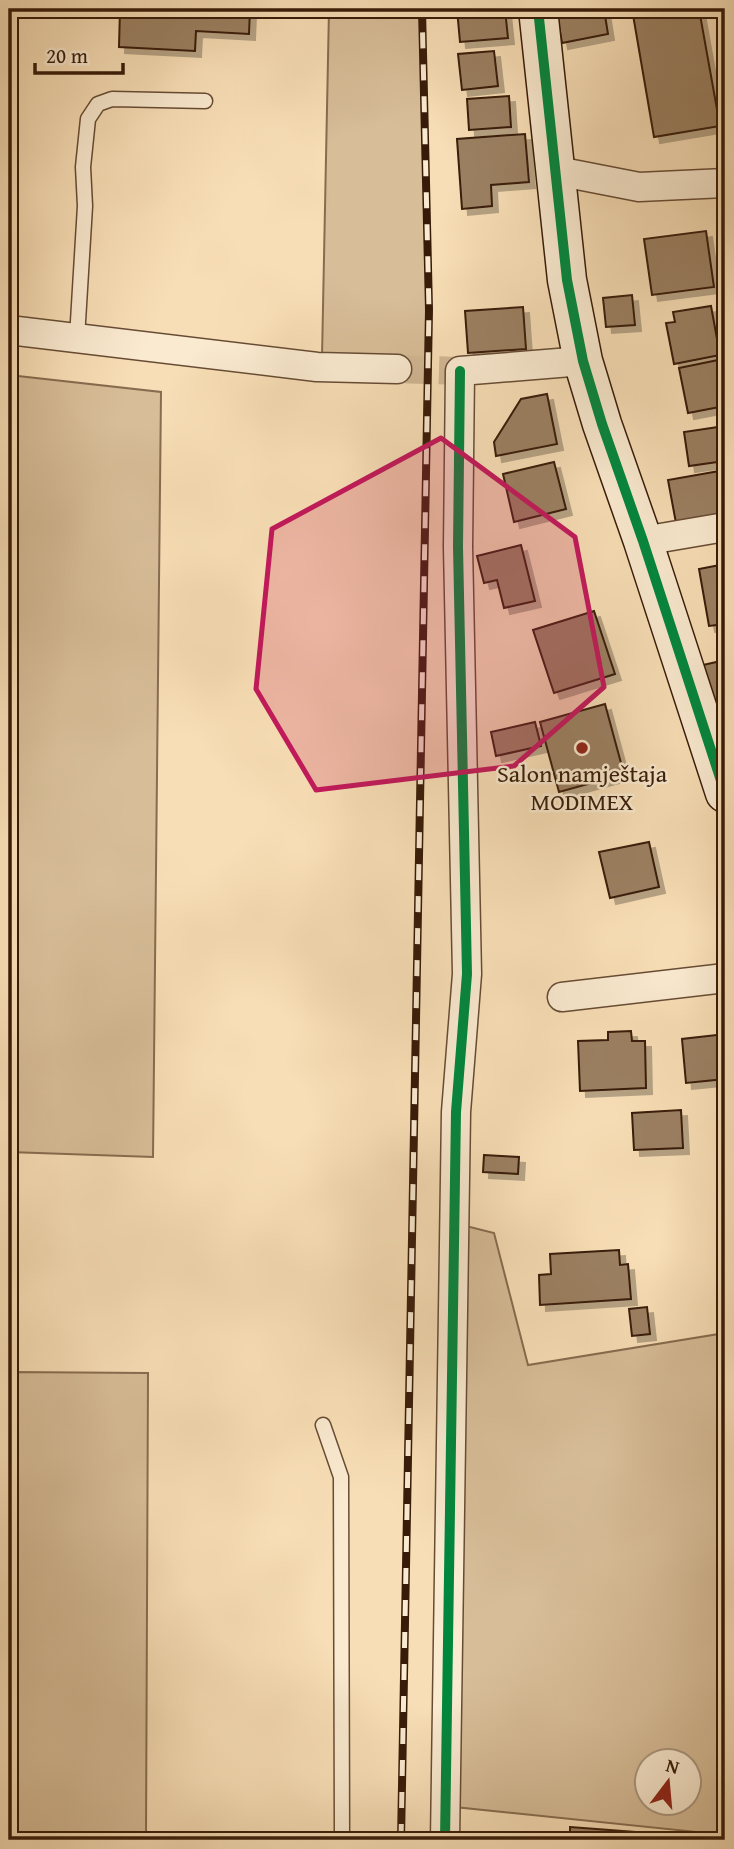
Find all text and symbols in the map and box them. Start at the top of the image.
scale bar [35,32,122,76]
text: 20 m [46,40,88,71]
marker: Salon namještaja MODIMEX [574,740,590,756]
place label: Salon namještaja MODIMEX [497,756,668,819]
north arrow [632,1748,702,1818]
text: N [663,1750,683,1781]

